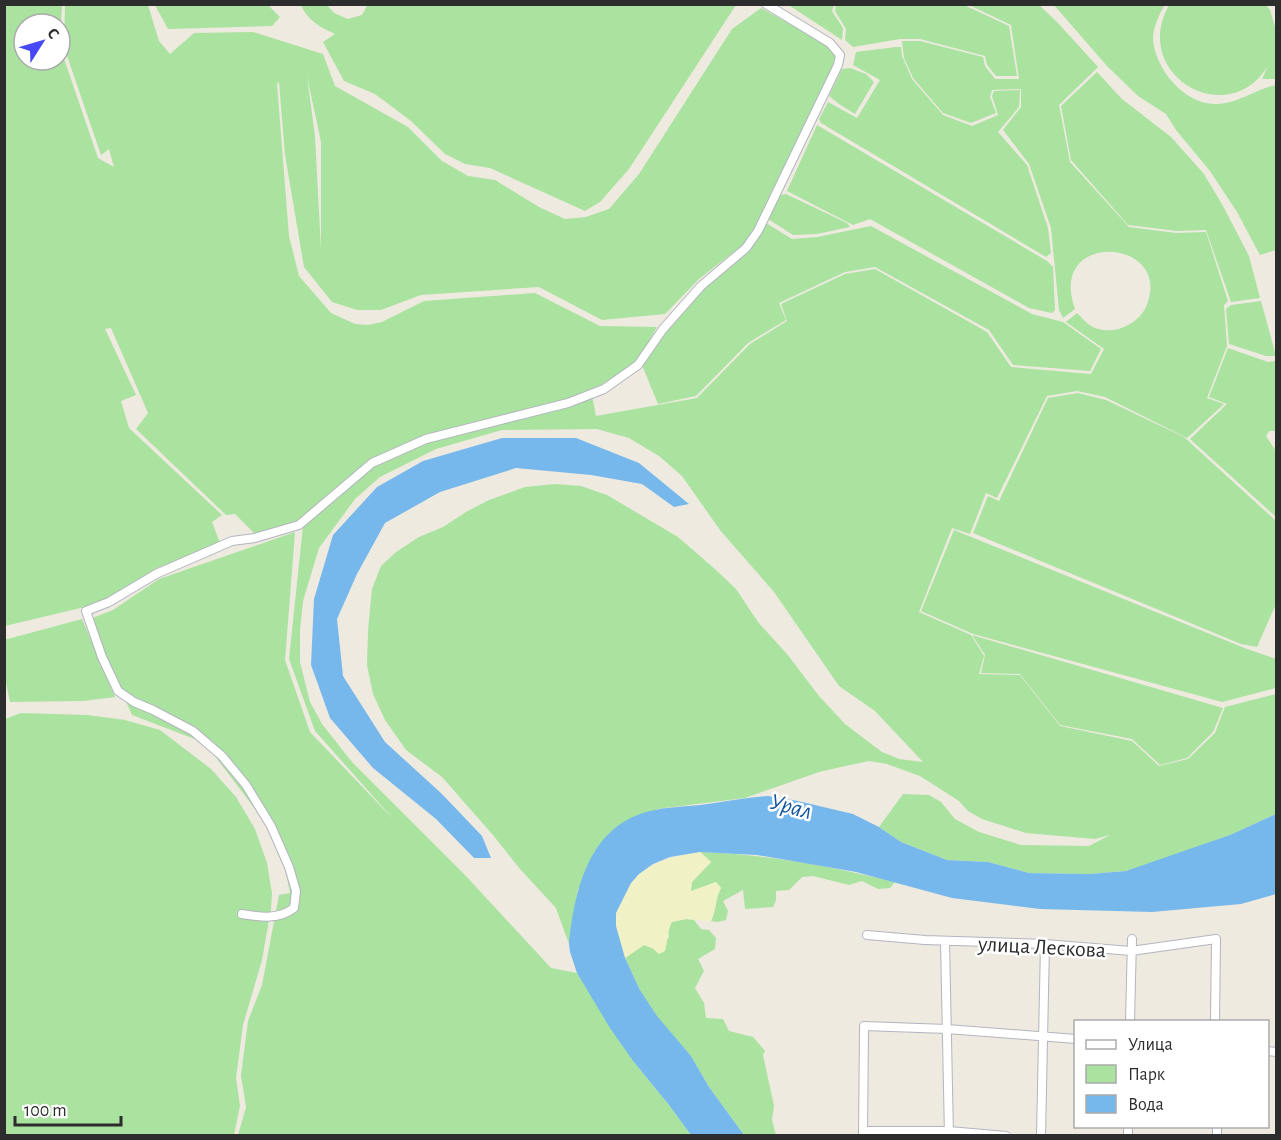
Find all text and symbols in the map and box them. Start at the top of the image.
north arrow [12,12,72,72]
text: С [44,25,62,42]
water label: Урал [767,790,814,824]
street label: улица Лескова [977,933,1106,961]
legend [1074,1020,1269,1128]
text: Улица [1128,1036,1173,1054]
text: Парк [1128,1066,1166,1084]
scale bar [15,1089,122,1127]
text: Вода [1128,1096,1164,1114]
text: 100 m [24,1102,67,1120]

